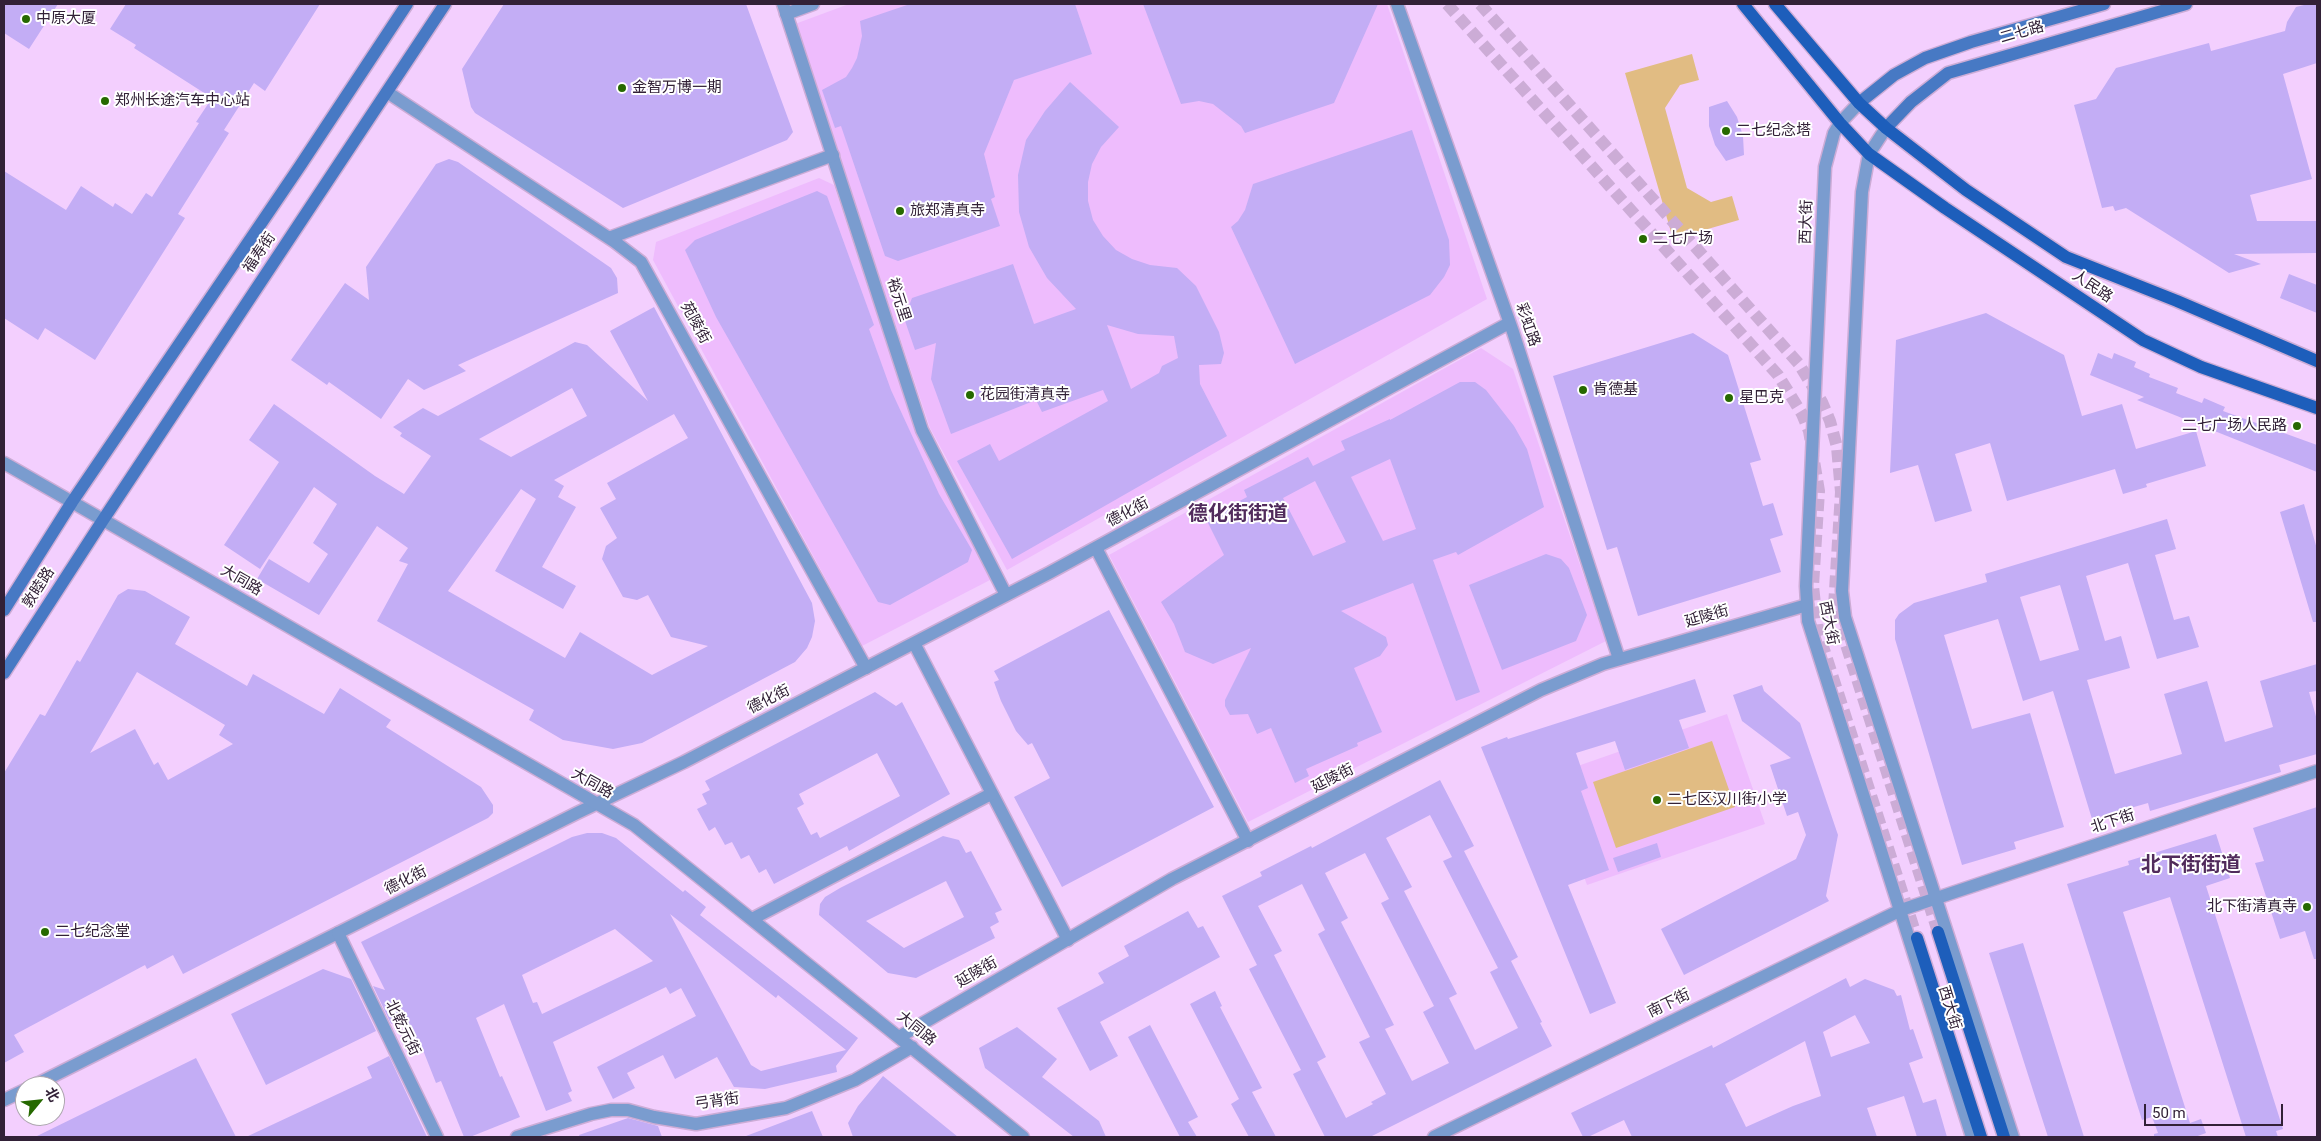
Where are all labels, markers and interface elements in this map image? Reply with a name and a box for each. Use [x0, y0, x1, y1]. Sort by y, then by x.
place label: 中原大厦 [36, 10, 96, 28]
marker: 中原大厦 [20, 13, 32, 25]
street label: 二七路 [1998, 18, 2046, 48]
place label: 金智万博一期 [632, 79, 722, 97]
marker: 金智万博一期 [616, 82, 628, 94]
place label: 郑州长途汽车中心站 [115, 92, 250, 110]
marker: 郑州长途汽车中心站 [99, 95, 111, 107]
place label: 二七纪念塔 [1736, 122, 1811, 140]
marker: 二七纪念塔 [1720, 125, 1732, 137]
street label: 西大街 [1797, 199, 1817, 245]
place label: 旅郑清真寺 [910, 202, 985, 220]
marker: 旅郑清真寺 [894, 205, 906, 217]
street label: 福寿街 [240, 229, 280, 277]
place label: 二七广场 [1653, 230, 1713, 248]
marker: 二七广场 [1637, 233, 1649, 245]
street label: 人民路 [2068, 267, 2116, 307]
street label: 裕元里 [882, 276, 914, 324]
street label: 苑陵街 [676, 299, 714, 347]
street label: 彩虹路 [1511, 301, 1543, 349]
place label: 肯德基 [1593, 381, 1638, 399]
marker: 肯德基 [1577, 384, 1589, 396]
place label: 花园街清真寺 [980, 386, 1070, 404]
marker: 花园街清真寺 [964, 389, 976, 401]
place label: 星巴克 [1739, 389, 1784, 407]
marker: 星巴克 [1723, 392, 1735, 404]
place label: 二七广场人民路 [2182, 417, 2287, 435]
marker: 二七广场人民路 [2291, 420, 2303, 432]
street label: 德化街 [1104, 494, 1152, 532]
district label: 德化街街道 [1188, 503, 1288, 527]
street label: 大同路 [217, 562, 265, 600]
street label: 敦睦路 [19, 564, 59, 612]
street label: 西大街 [1815, 599, 1841, 647]
street label: 延陵街 [1683, 602, 1731, 632]
street label: 德化街 [745, 682, 793, 718]
street label: 延陵街 [1309, 761, 1357, 797]
street label: 大同路 [568, 765, 616, 803]
place label: 二七区汉川街小学 [1667, 791, 1787, 809]
marker: 二七区汉川街小学 [1651, 794, 1663, 806]
street label: 北下街 [2089, 806, 2137, 838]
district label: 北下街街道 [2141, 854, 2241, 878]
street label: 德化街 [382, 863, 430, 899]
place label: 北下街清真寺 [2207, 898, 2297, 916]
marker: 北下街清真寺 [2301, 901, 2313, 913]
place label: 二七纪念堂 [55, 923, 130, 941]
marker: 二七纪念堂 [39, 926, 51, 938]
street label: 延陵街 [953, 954, 1001, 992]
street label: 西大街 [1934, 984, 1964, 1032]
street label: 南下街 [1645, 986, 1693, 1022]
street label: 北乾元街 [381, 997, 423, 1059]
street label: 大同路 [893, 1008, 939, 1050]
north arrow [15, 1076, 65, 1126]
text: 北 [42, 1084, 63, 1104]
street label: 弓背街 [693, 1090, 741, 1114]
scale bar [2146, 1094, 2285, 1126]
text: 50 m [2152, 1104, 2186, 1122]

